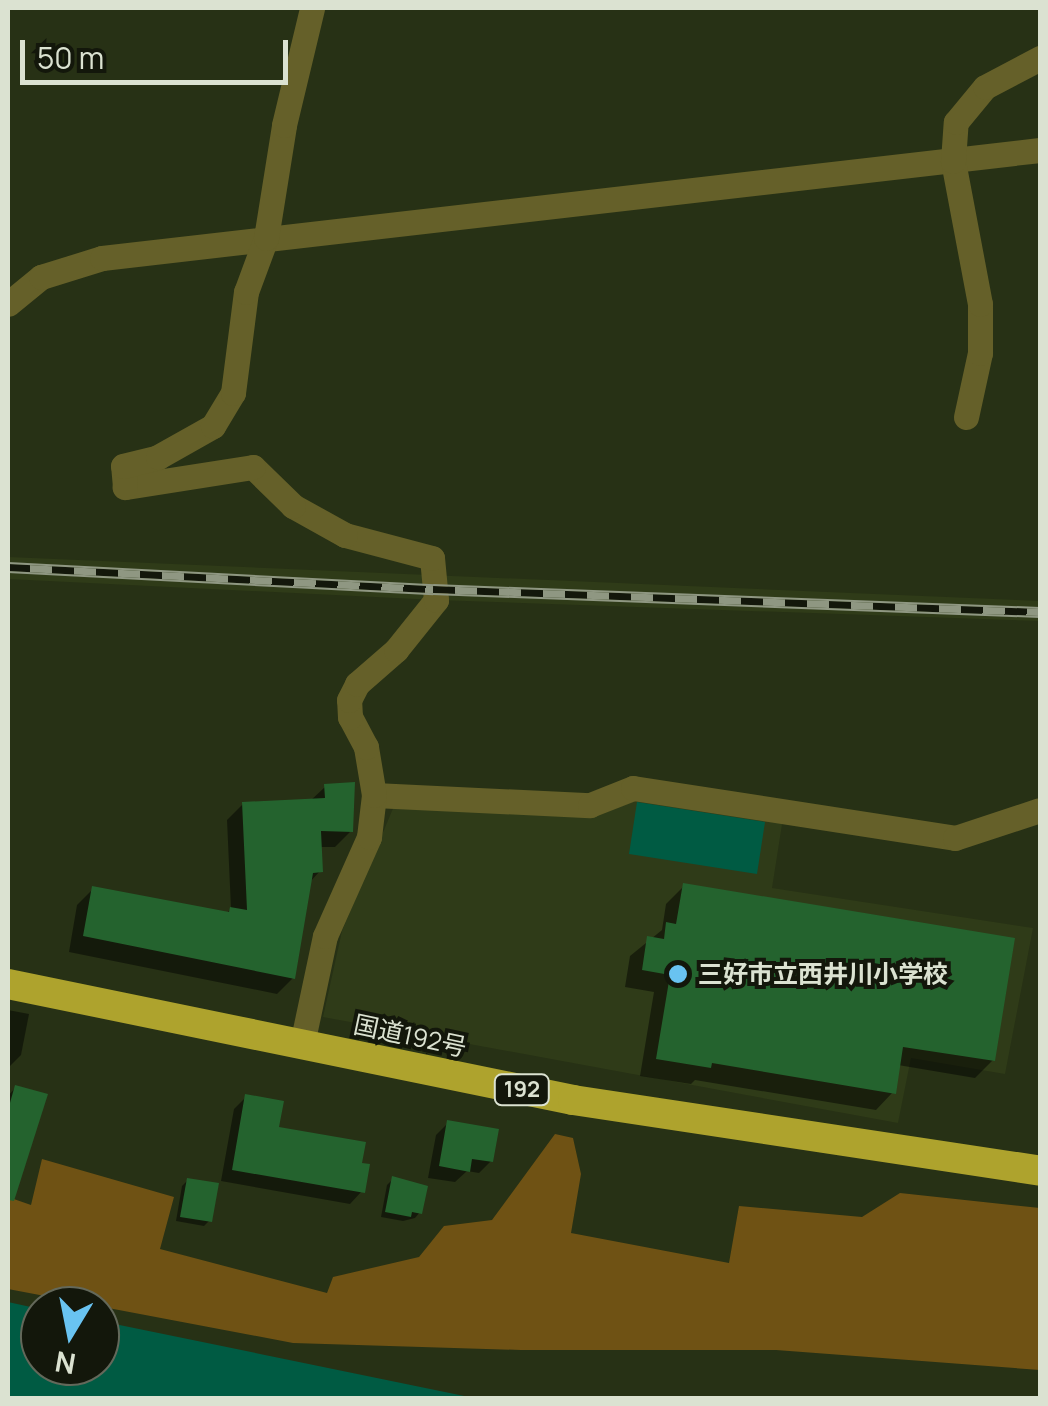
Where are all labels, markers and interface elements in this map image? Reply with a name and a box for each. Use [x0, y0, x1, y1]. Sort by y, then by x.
scale bar [25, 20, 292, 82]
text: 50 m [37, 37, 104, 78]
place label: 三好市立西井川小学校 [698, 959, 948, 989]
marker: 三好市立西井川小学校 [667, 963, 689, 985]
street label: 国道192号 [351, 1009, 469, 1063]
road number: 192 [492, 1073, 552, 1107]
north arrow [20, 1286, 120, 1386]
text: N [52, 1343, 78, 1384]

